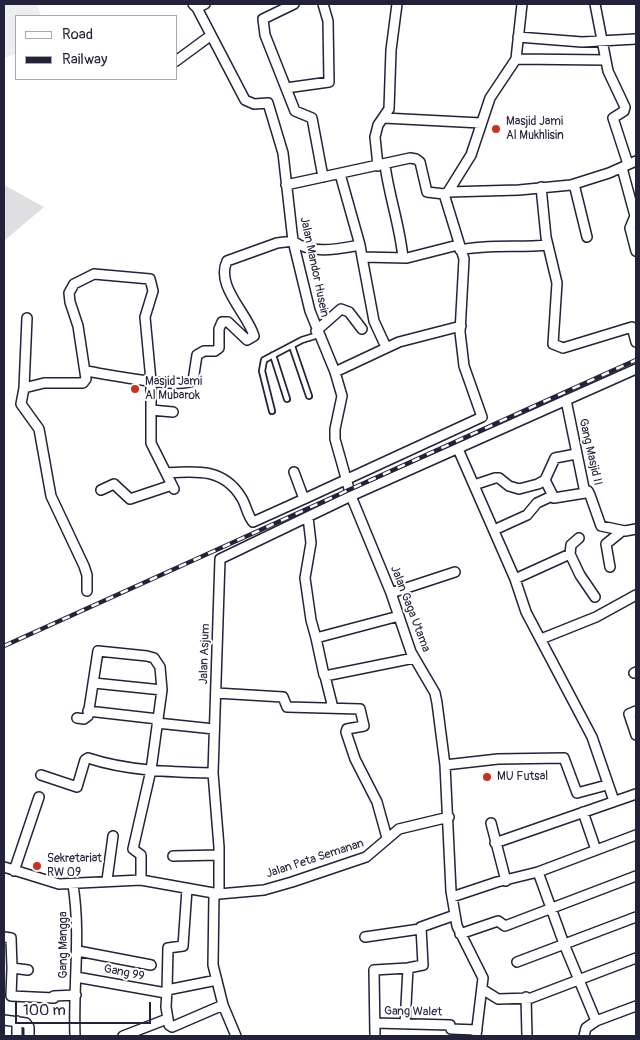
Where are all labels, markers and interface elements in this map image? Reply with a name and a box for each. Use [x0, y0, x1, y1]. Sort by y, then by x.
legend [15, 15, 178, 80]
text: Road [62, 25, 93, 44]
text: Railway [62, 50, 107, 69]
place label: Masjid Jami Al Mukhlisin [506, 115, 564, 143]
marker: Masjid Jami Al Mukhlisin [490, 123, 502, 135]
street label: Jalan Mandor Husein [296, 216, 332, 318]
place label: Masjid Jami Al Mubarok [145, 375, 202, 403]
marker: Masjid Jami Al Mubarok [129, 383, 141, 395]
street label: Gang Masjid II [575, 417, 605, 487]
street label: Jalan Gaga Utama [387, 564, 433, 654]
street label: Jalan Asjum [197, 623, 213, 685]
place label: MU Futsal [497, 770, 548, 784]
marker: MU Futsal [481, 771, 493, 783]
street label: Jalan Peta Semanan [264, 836, 366, 882]
place label: Sekretariat RW 09 [47, 852, 102, 880]
marker: Sekretariat RW 09 [31, 860, 43, 872]
street label: Gang Mangga [57, 912, 71, 978]
street label: Gang 99 [103, 962, 145, 984]
scale bar [18, 992, 154, 1024]
text: 100 m [23, 1001, 66, 1020]
street label: Gang Walet [384, 1004, 442, 1020]

